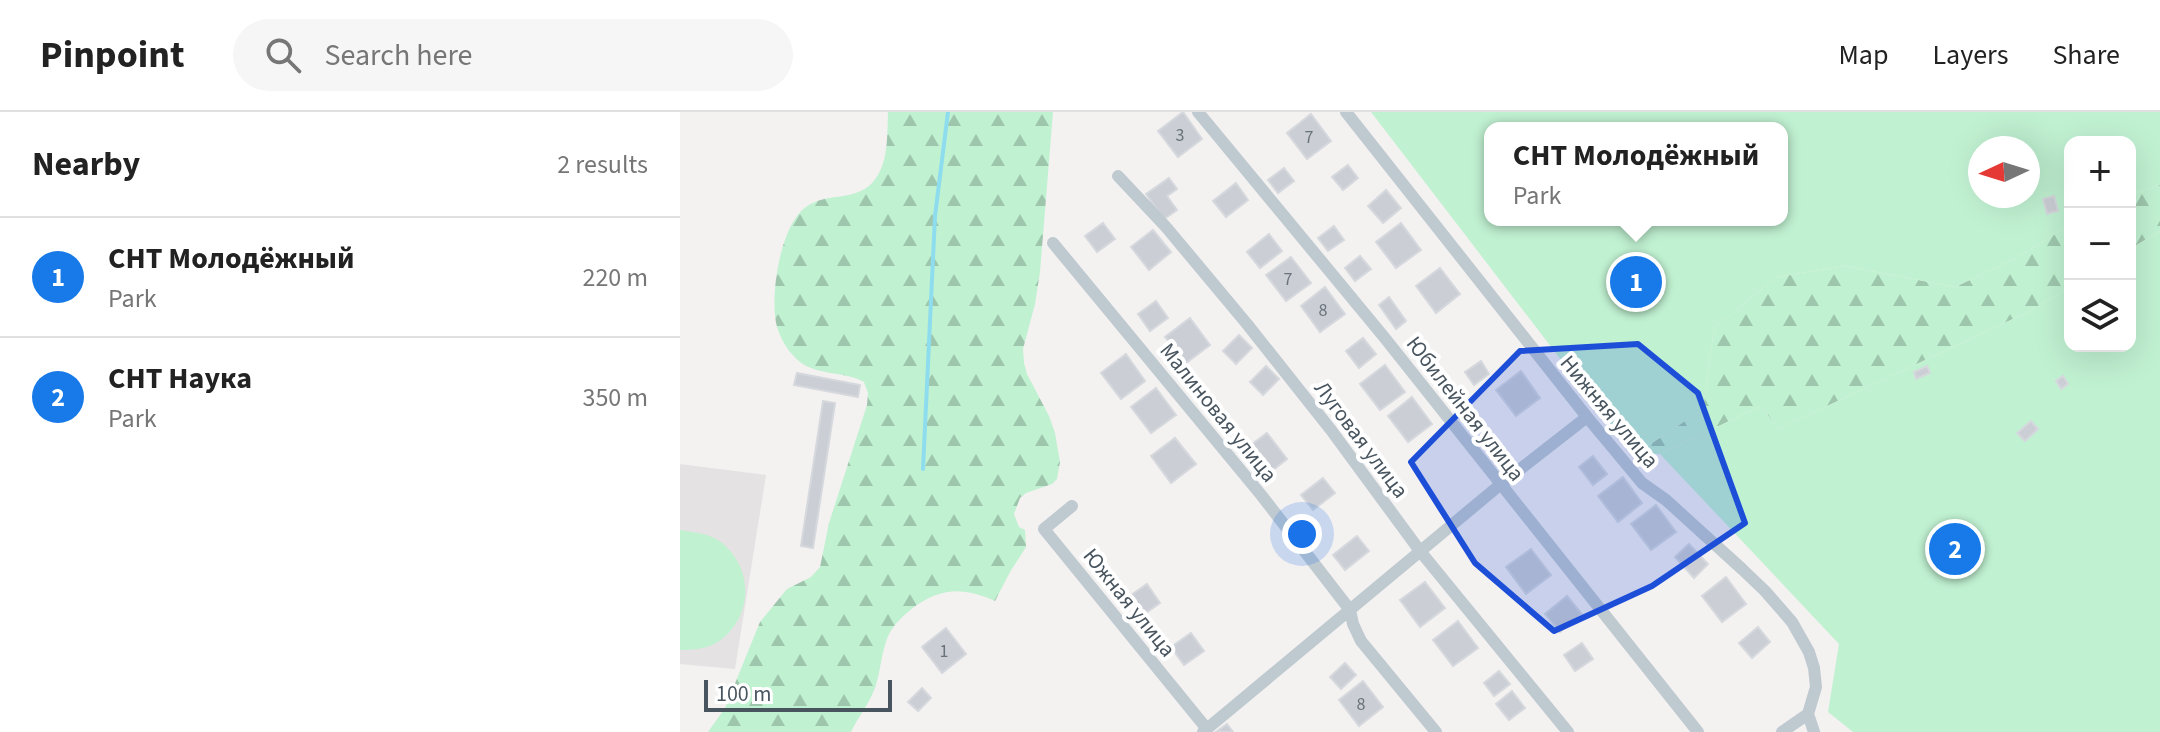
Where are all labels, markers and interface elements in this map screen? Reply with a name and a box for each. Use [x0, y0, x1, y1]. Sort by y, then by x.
search box [233, 19, 793, 91]
text: Pinpoint [40, 28, 185, 82]
icon: search [261, 33, 305, 77]
text: Search here [325, 34, 472, 77]
text: Map [1838, 35, 1888, 75]
text: Layers [1932, 35, 2008, 75]
text: Share [2052, 35, 2120, 75]
popup [1484, 122, 1788, 226]
house number: 3 [1176, 123, 1185, 148]
house number: 7 [1305, 125, 1314, 150]
text: СНТ Молодёжный [1513, 134, 1759, 177]
north arrow [1968, 136, 2040, 208]
map controls [2064, 136, 2136, 352]
button: + [2064, 136, 2136, 208]
text: Nearby [32, 140, 140, 189]
text: 2 results [557, 146, 648, 183]
text: Park [1513, 177, 1561, 214]
button: − [2064, 208, 2136, 280]
text: СНТ Молодёжный [108, 237, 355, 280]
pin: 1 [1610, 252, 1662, 312]
text: 1 [51, 259, 65, 296]
text: 220 m [582, 259, 648, 296]
house number: 7 [1284, 267, 1293, 292]
text: Park [108, 280, 157, 317]
button: layers [2064, 280, 2136, 352]
house number: 8 [1319, 298, 1328, 323]
street label: Юбилейная улица [1398, 329, 1532, 488]
street label: Малиновая улица [1152, 336, 1285, 489]
street label: Нижняя улица [1552, 348, 1666, 475]
text: СНТ Наука [108, 357, 252, 400]
street label: Луговая улица [1306, 374, 1416, 505]
text: 2 [51, 379, 65, 416]
text: 350 m [582, 379, 648, 416]
text: Park [108, 400, 157, 437]
your location [1282, 514, 1322, 554]
pin: 2 [1929, 519, 1981, 579]
street label: Южная улица [1075, 541, 1183, 664]
house number: 1 [940, 639, 948, 664]
scale bar [704, 676, 892, 712]
text: 100 m [716, 678, 771, 710]
house number: 8 [1357, 692, 1366, 717]

